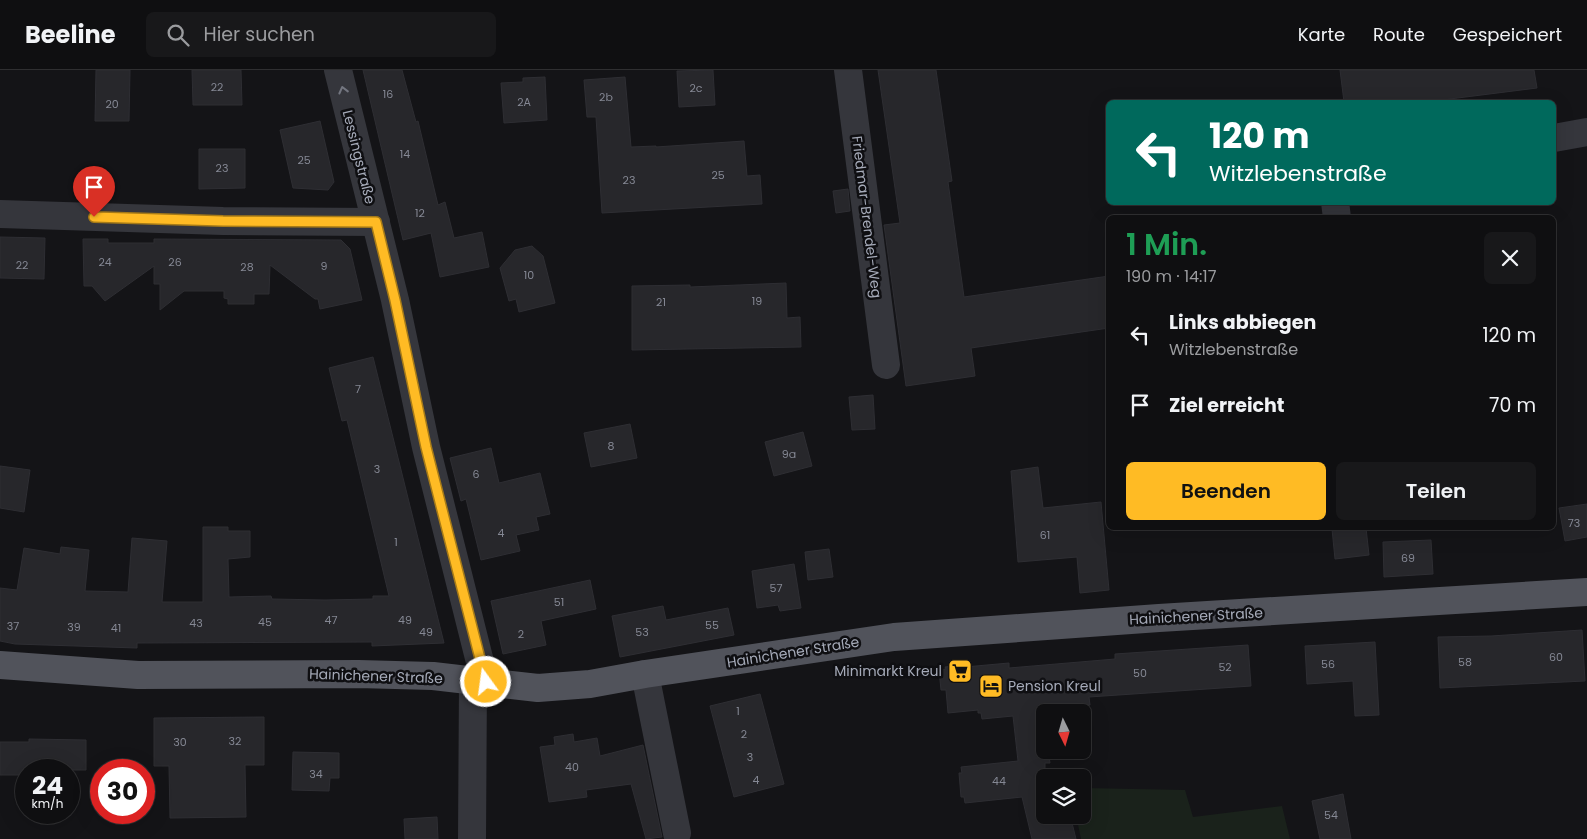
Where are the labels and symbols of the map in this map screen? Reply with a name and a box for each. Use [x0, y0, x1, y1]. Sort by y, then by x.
house number: 22 [211, 79, 223, 95]
house number: 2c [689, 80, 703, 96]
one-way arrow [338, 86, 349, 95]
house number: 16 [383, 86, 393, 102]
house number: 2b [599, 89, 613, 105]
house number: 2A [517, 94, 531, 110]
house number: 20 [105, 96, 119, 112]
street label: Lessingstraße [338, 108, 380, 207]
street label: Friedmar-Brendel-Weg [847, 135, 887, 299]
house number: 14 [400, 146, 410, 162]
house number: 25 [297, 152, 311, 168]
house number: 23 [216, 160, 228, 176]
pin [73, 166, 115, 217]
house number: 25 [711, 167, 725, 183]
house number: 23 [623, 172, 635, 188]
house number: 12 [415, 205, 425, 221]
house number: 24 [98, 254, 112, 270]
house number: 26 [168, 254, 182, 270]
house number: 22 [16, 257, 28, 273]
house number: 9 [321, 258, 328, 274]
house number: 28 [240, 259, 254, 275]
house number: 10 [524, 267, 534, 283]
house number: 19 [752, 293, 762, 309]
house number: 21 [656, 294, 666, 310]
house number: 7 [355, 381, 361, 397]
house number: 8 [608, 438, 615, 454]
house number: 9a [782, 446, 796, 462]
house number: 3 [374, 461, 380, 477]
house number: 6 [473, 466, 480, 482]
house number: 73 [1568, 515, 1580, 531]
house number: 4 [498, 525, 505, 541]
house number: 61 [1040, 527, 1050, 543]
house number: 1 [394, 534, 398, 550]
house number: 69 [1401, 550, 1415, 566]
house number: 57 [770, 580, 782, 596]
house number: 51 [554, 594, 564, 610]
street label: Hainichener Straße [1129, 602, 1264, 629]
house number: 47 [325, 612, 337, 628]
house number: 49 [398, 612, 412, 628]
house number: 45 [258, 614, 272, 630]
house number: 43 [189, 615, 203, 631]
house number: 55 [705, 617, 719, 633]
house number: 37 [7, 618, 19, 634]
house number: 39 [67, 619, 81, 635]
house number: 41 [111, 620, 121, 636]
house number: 49 [419, 624, 433, 640]
house number: 53 [635, 624, 649, 640]
house number: 2 [518, 626, 524, 642]
street label: Hainichener Straße [725, 632, 861, 672]
house number: 60 [1549, 649, 1563, 665]
house number: 58 [1458, 654, 1472, 670]
position arrow [459, 655, 511, 707]
house number: 56 [1321, 656, 1335, 672]
supermarket icon: Minimarkt Kreul [947, 658, 973, 684]
house number: 52 [1218, 659, 1232, 675]
place label: Minimarkt Kreul [834, 661, 942, 681]
street label: Hainichener Straße [309, 664, 444, 688]
house number: 50 [1133, 665, 1147, 681]
hotel icon: Pension Kreul [978, 673, 1004, 699]
place label: Pension Kreul [1008, 676, 1101, 696]
house number: 1 [736, 703, 740, 719]
north arrow [1036, 704, 1091, 759]
house number: 2 [741, 726, 747, 742]
house number: 32 [229, 733, 241, 749]
house number: 30 [173, 734, 187, 750]
house number: 3 [747, 749, 753, 765]
speed limit sign: 30 [90, 759, 155, 824]
house number: 40 [565, 759, 579, 775]
house number: 34 [309, 766, 323, 782]
house number: 4 [753, 772, 760, 788]
house number: 44 [992, 773, 1006, 789]
house number: 54 [1324, 807, 1338, 823]

